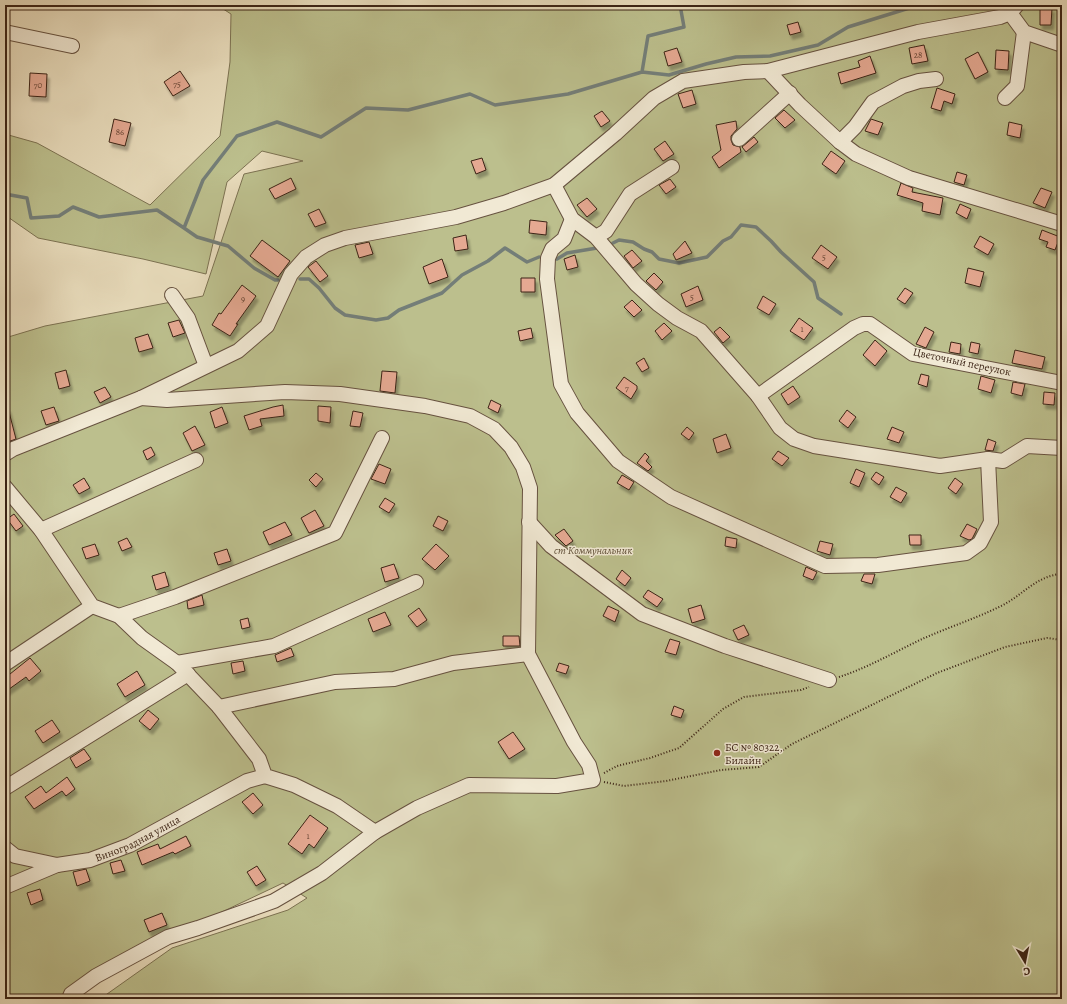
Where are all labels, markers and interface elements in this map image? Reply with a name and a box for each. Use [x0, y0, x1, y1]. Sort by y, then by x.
house number: 28 [914, 49, 922, 61]
house number: 75 [173, 78, 181, 90]
house number: 70 [34, 79, 42, 91]
house number: 86 [116, 126, 124, 138]
house number: 5 [822, 251, 826, 263]
house number: 5 [690, 291, 694, 303]
house number: 9 [241, 293, 245, 305]
house number: 1 [800, 323, 804, 335]
street label: Цветочный переулок [912, 344, 1013, 380]
house number: 7 [625, 382, 629, 394]
park label: ст Коммунальник [554, 543, 632, 558]
place label: БС № 80322, Билайн [725, 740, 783, 768]
marker: БС № 80322, Билайн [712, 748, 722, 758]
street label: Виноградная улица [93, 811, 183, 865]
house number: 1 [306, 830, 310, 842]
north arrow [1005, 942, 1045, 982]
text: С [1022, 963, 1031, 979]

